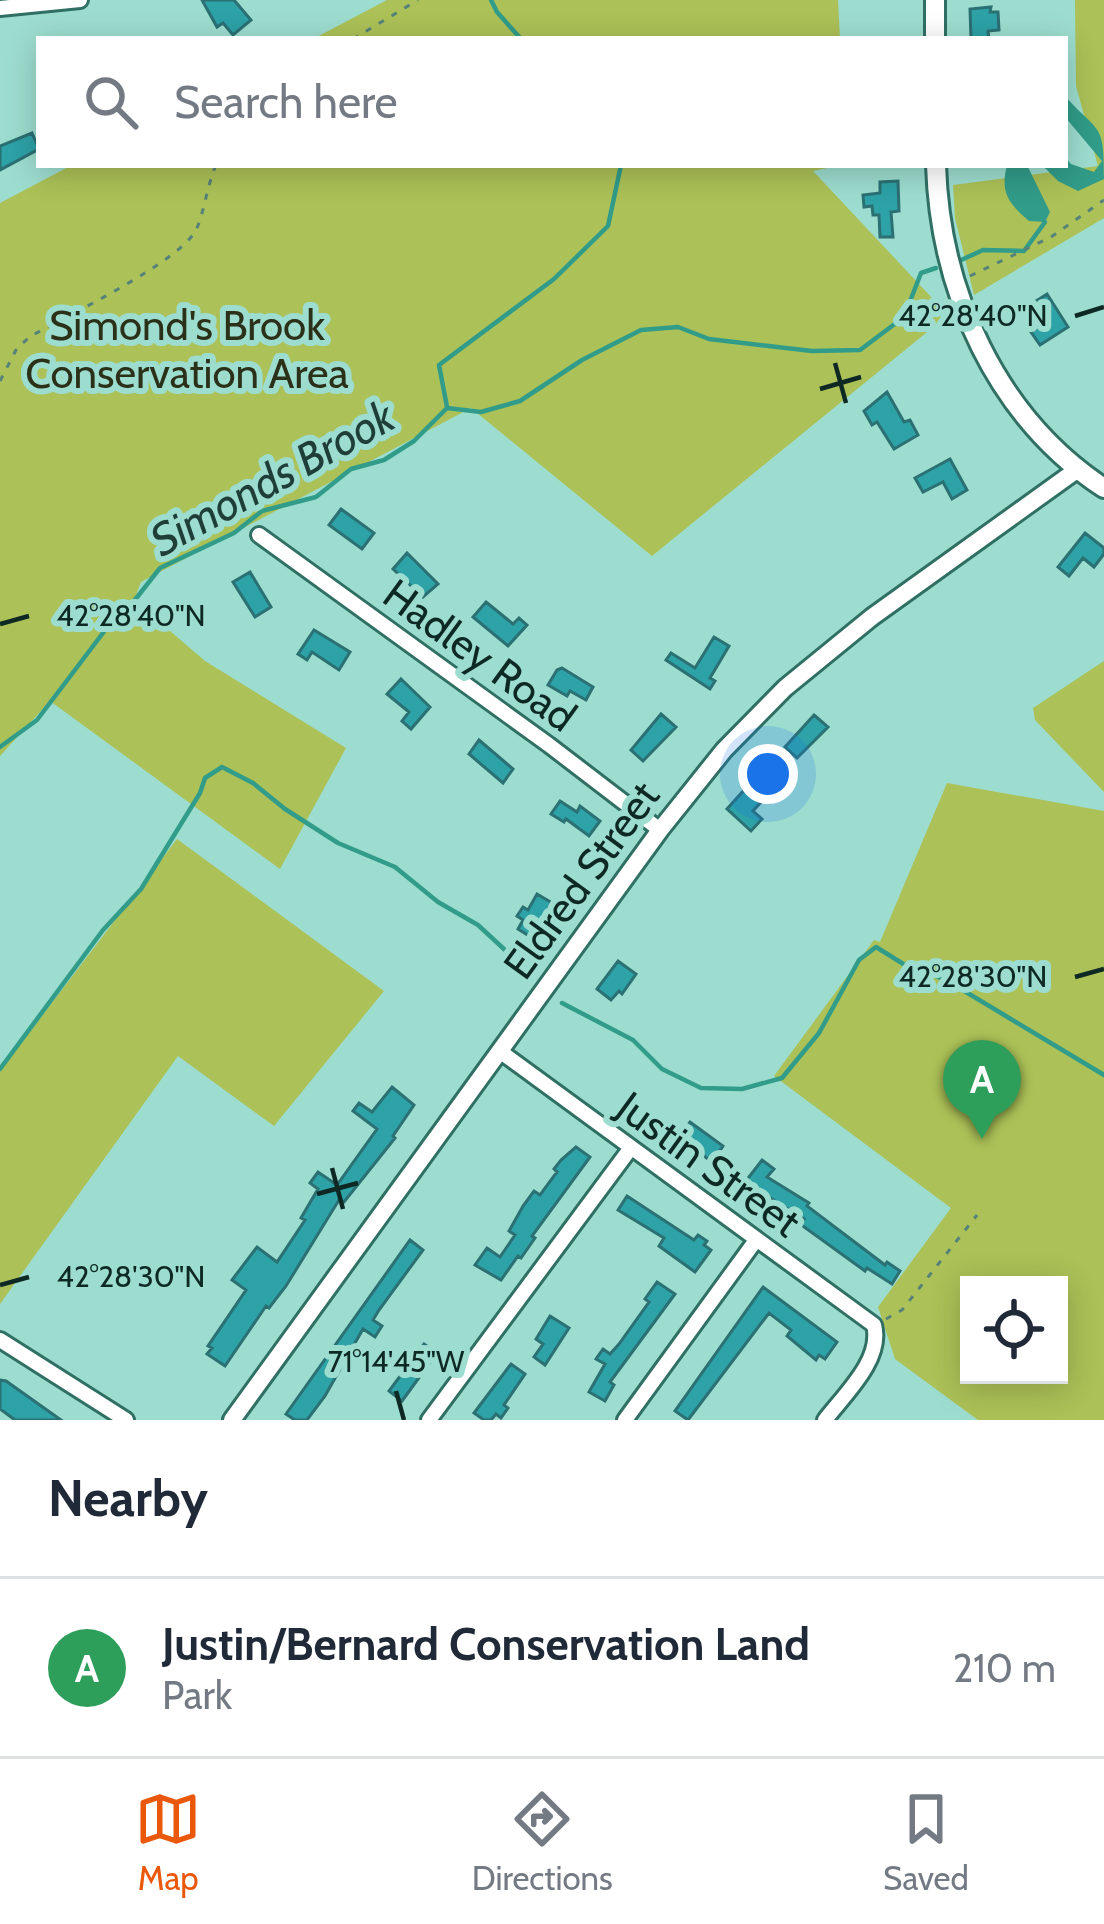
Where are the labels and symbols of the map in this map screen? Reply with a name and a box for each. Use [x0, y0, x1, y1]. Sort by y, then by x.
text: 42°28'40"N [898, 297, 1048, 334]
park label: Simond's Brook Conservation Area [25, 299, 349, 399]
water label: Simonds Brook [141, 388, 405, 567]
street label: Hadley Road [374, 568, 586, 742]
text: 42°28'40"N [56, 597, 206, 634]
your location [738, 744, 798, 804]
street label: Eldred Street [492, 771, 670, 989]
text: 42°28'30"N [899, 958, 1047, 995]
pin: A [943, 1040, 1021, 1139]
street label: Justin Street [607, 1080, 811, 1248]
text: 42°28'30"N [57, 1258, 205, 1295]
text: 71°14'45"W [328, 1343, 465, 1380]

